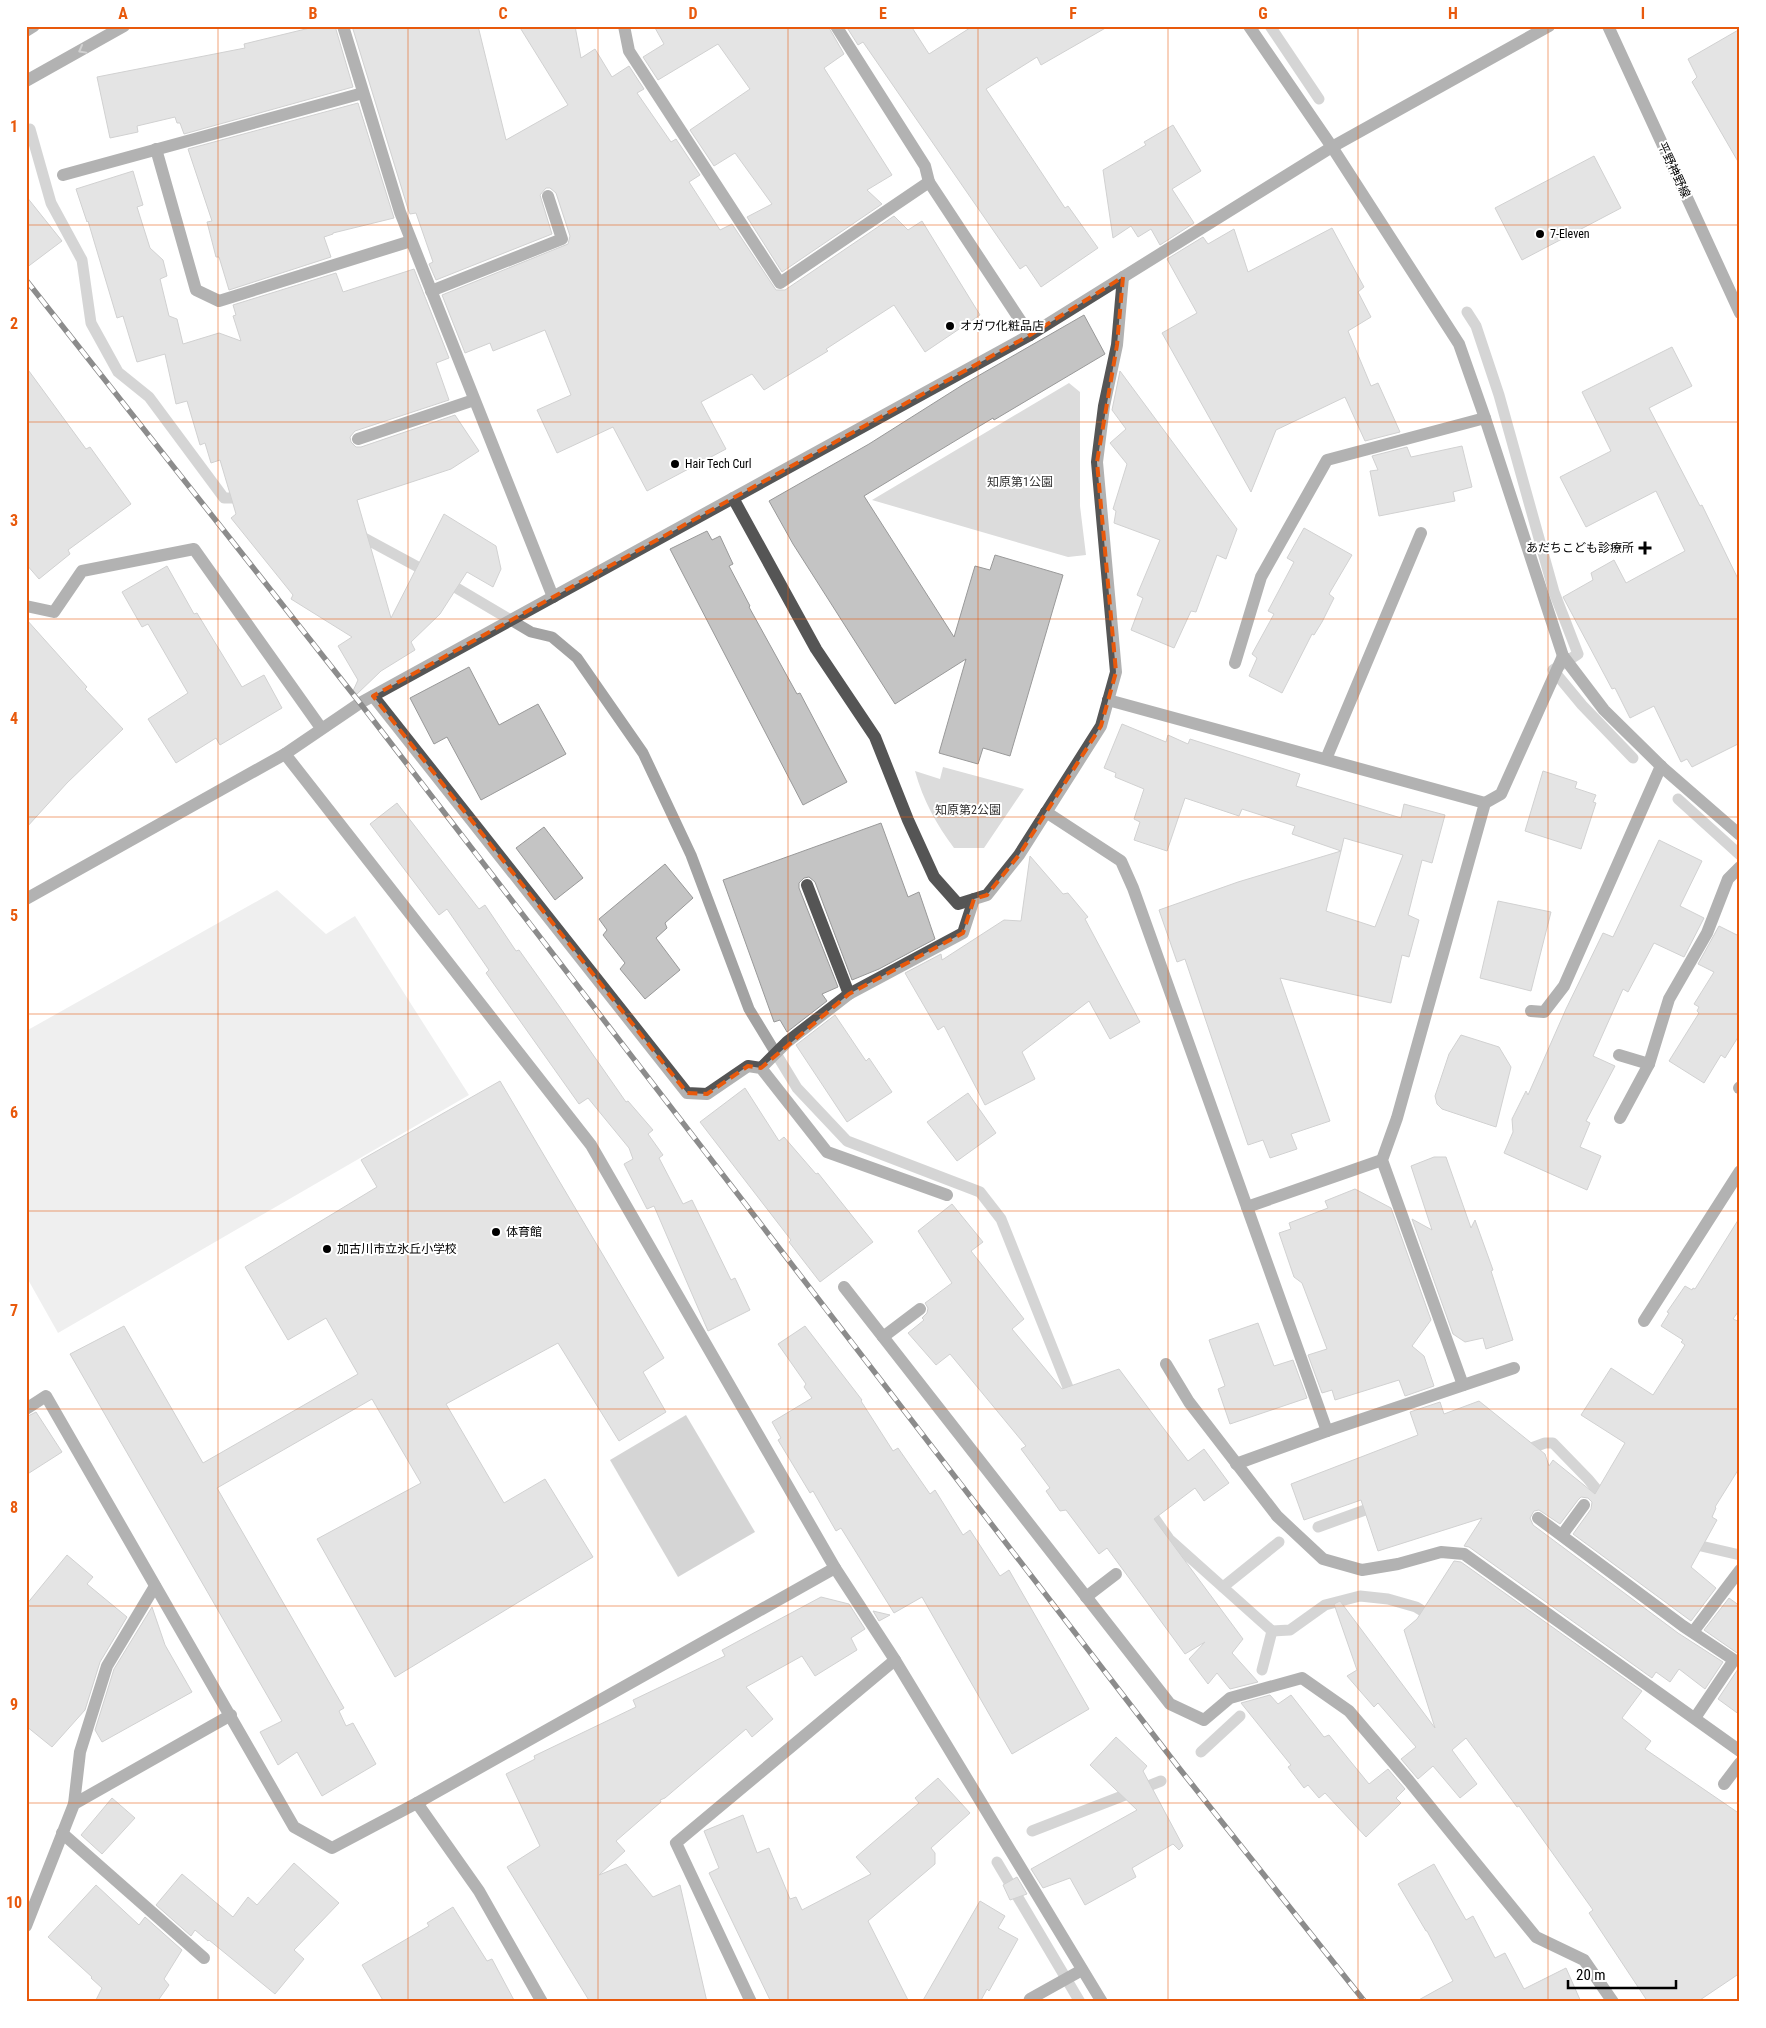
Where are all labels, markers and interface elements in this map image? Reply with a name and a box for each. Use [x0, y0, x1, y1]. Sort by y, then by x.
text: A [118, 4, 128, 23]
text: B [309, 4, 318, 23]
text: C [498, 4, 508, 23]
text: D [688, 4, 698, 23]
text: E [879, 4, 887, 23]
text: F [1069, 4, 1077, 23]
text: G [1258, 4, 1268, 23]
text: H [1448, 4, 1458, 23]
text: I [1641, 4, 1645, 23]
one-way arrow [78, 44, 87, 54]
text: 1 [10, 117, 18, 136]
street label: 平野神野線 [1655, 140, 1693, 200]
place label: 7-Eleven [1550, 227, 1590, 241]
marker: 7-Eleven [1534, 228, 1546, 240]
text: 2 [10, 314, 18, 333]
place label: オガワ化粧品店 [960, 319, 1044, 333]
marker: オガワ化粧品店 [944, 320, 956, 332]
place label: Hair Tech Curl [685, 457, 752, 471]
marker: Hair Tech Curl [669, 458, 681, 470]
park label: 知原第1公園 [987, 475, 1053, 489]
text: 3 [10, 511, 18, 530]
place label: あだちこども診療所 [1526, 541, 1634, 555]
marker: あだちこども診療所 [1638, 541, 1652, 555]
text: 4 [10, 709, 18, 728]
park label: 知原第2公園 [935, 803, 1001, 817]
text: 5 [10, 906, 18, 925]
text: 6 [10, 1103, 18, 1122]
place label: 体育館 [506, 1225, 542, 1239]
marker: 体育館 [490, 1226, 502, 1238]
place label: 加古川市立氷丘小学校 [337, 1242, 457, 1256]
marker: 加古川市立氷丘小学校 [321, 1243, 333, 1255]
text: 7 [10, 1301, 18, 1320]
text: 8 [10, 1498, 18, 1517]
text: 9 [10, 1695, 18, 1714]
text: 10 [6, 1893, 22, 1912]
scale bar [1568, 1958, 1676, 1990]
text: 20 m [1576, 1966, 1606, 1984]

